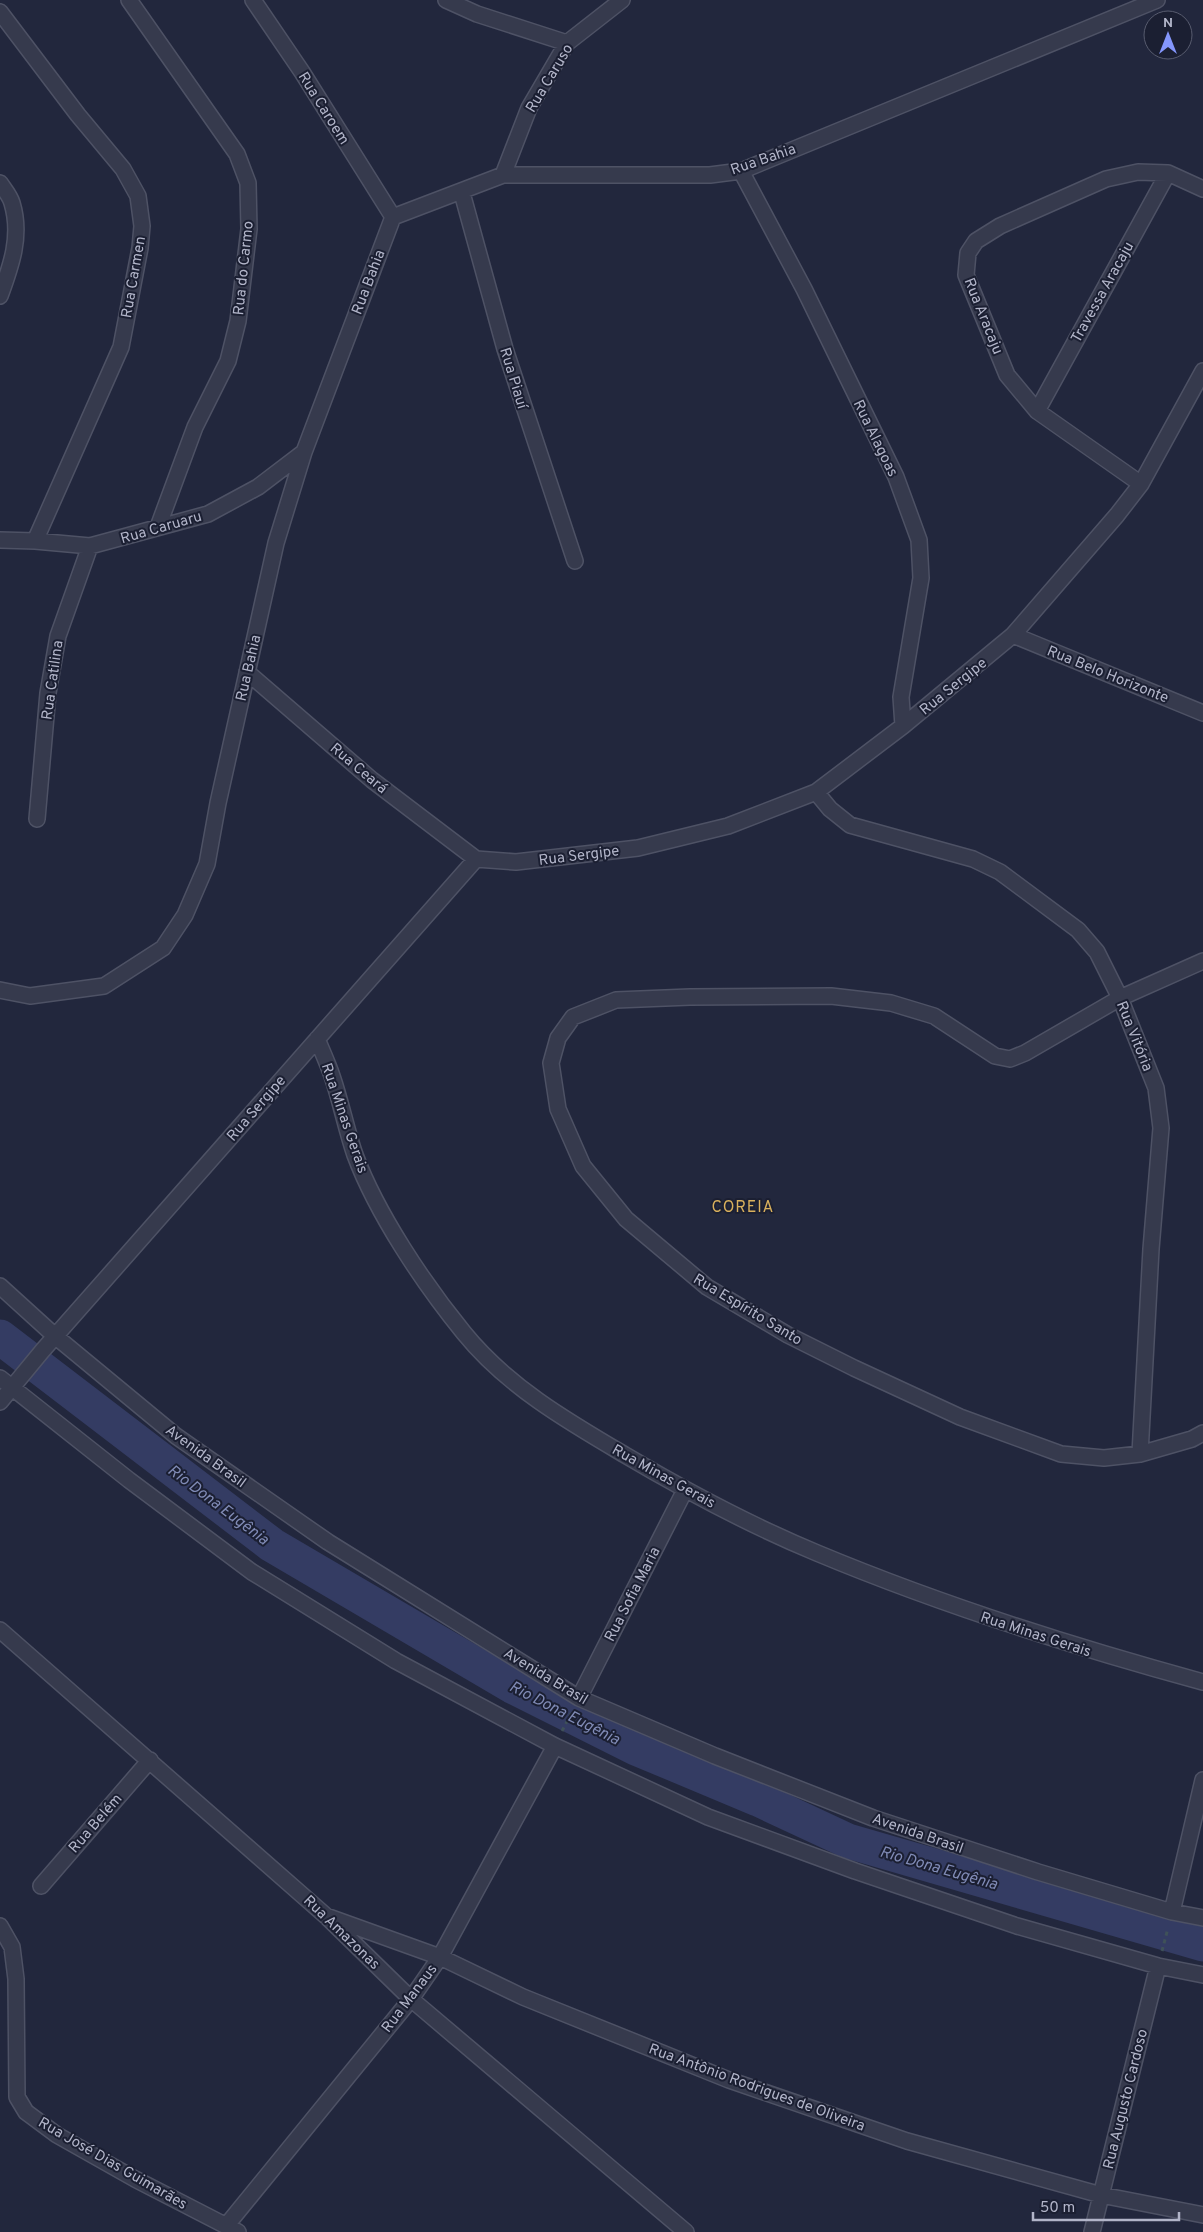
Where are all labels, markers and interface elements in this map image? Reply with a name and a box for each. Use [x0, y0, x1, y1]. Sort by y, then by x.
north arrow [1143, 10, 1193, 60]
text: N [1163, 15, 1173, 32]
street label: Rua Caruso [522, 41, 578, 117]
street label: Rua Caroem [293, 69, 353, 149]
street label: Rua Bahia [728, 140, 799, 180]
street label: Rua do Carmo [230, 220, 259, 316]
street label: Rua Carmen [118, 235, 151, 320]
street label: Travessa Aracaju [1068, 239, 1139, 347]
street label: Rua Bahia [348, 248, 390, 318]
street label: Rua Aracaju [959, 275, 1007, 358]
street label: Rua Piauí [494, 345, 531, 413]
street label: Rua Alagoas [848, 397, 901, 480]
street label: Rua Caruaru [118, 508, 204, 549]
street label: Rua Bahia [233, 633, 266, 703]
street label: Rua Catilina [38, 639, 68, 721]
street label: Rua Belo Horizonte [1044, 642, 1171, 708]
street label: Rua Sergipe [916, 654, 991, 720]
street label: Rua Ceará [325, 740, 391, 799]
street label: Rua Sergipe [538, 842, 621, 871]
street label: Rua Vitória [1111, 999, 1156, 1074]
street label: Rua Minas Gerais [316, 1061, 371, 1176]
street label: Rua Sergipe [223, 1072, 291, 1146]
district label: COREIA [712, 1198, 774, 1218]
street label: Rua Espírito Santo [689, 1270, 805, 1350]
street label: Avenida Brasil [161, 1421, 249, 1493]
street label: Rua Minas Gerais [608, 1441, 718, 1514]
water label: Rio Dona Eugênia [163, 1461, 273, 1551]
street label: Rua Sofia Maria [601, 1544, 665, 1645]
street label: Rua Minas Gerais [978, 1609, 1093, 1662]
street label: Avenida Brasil [499, 1645, 591, 1710]
water label: Rio Dona Eugênia [505, 1677, 623, 1751]
street label: Rua Belém [65, 1790, 127, 1858]
street label: Avenida Brasil [869, 1810, 966, 1859]
water label: Rio Dona Eugênia [877, 1843, 1000, 1895]
street label: Rua Amazonas [299, 1892, 383, 1974]
street label: Rua Manaus [378, 1961, 442, 2037]
street label: Rua Augusto Cardoso [1100, 2027, 1153, 2171]
street label: Rua Antônio Rodrigues de Oliveira [646, 2040, 867, 2136]
street label: Rua José Dias Guimarães [34, 2114, 190, 2215]
scale bar [1033, 2190, 1179, 2222]
text: 50 m [1040, 2199, 1075, 2218]

